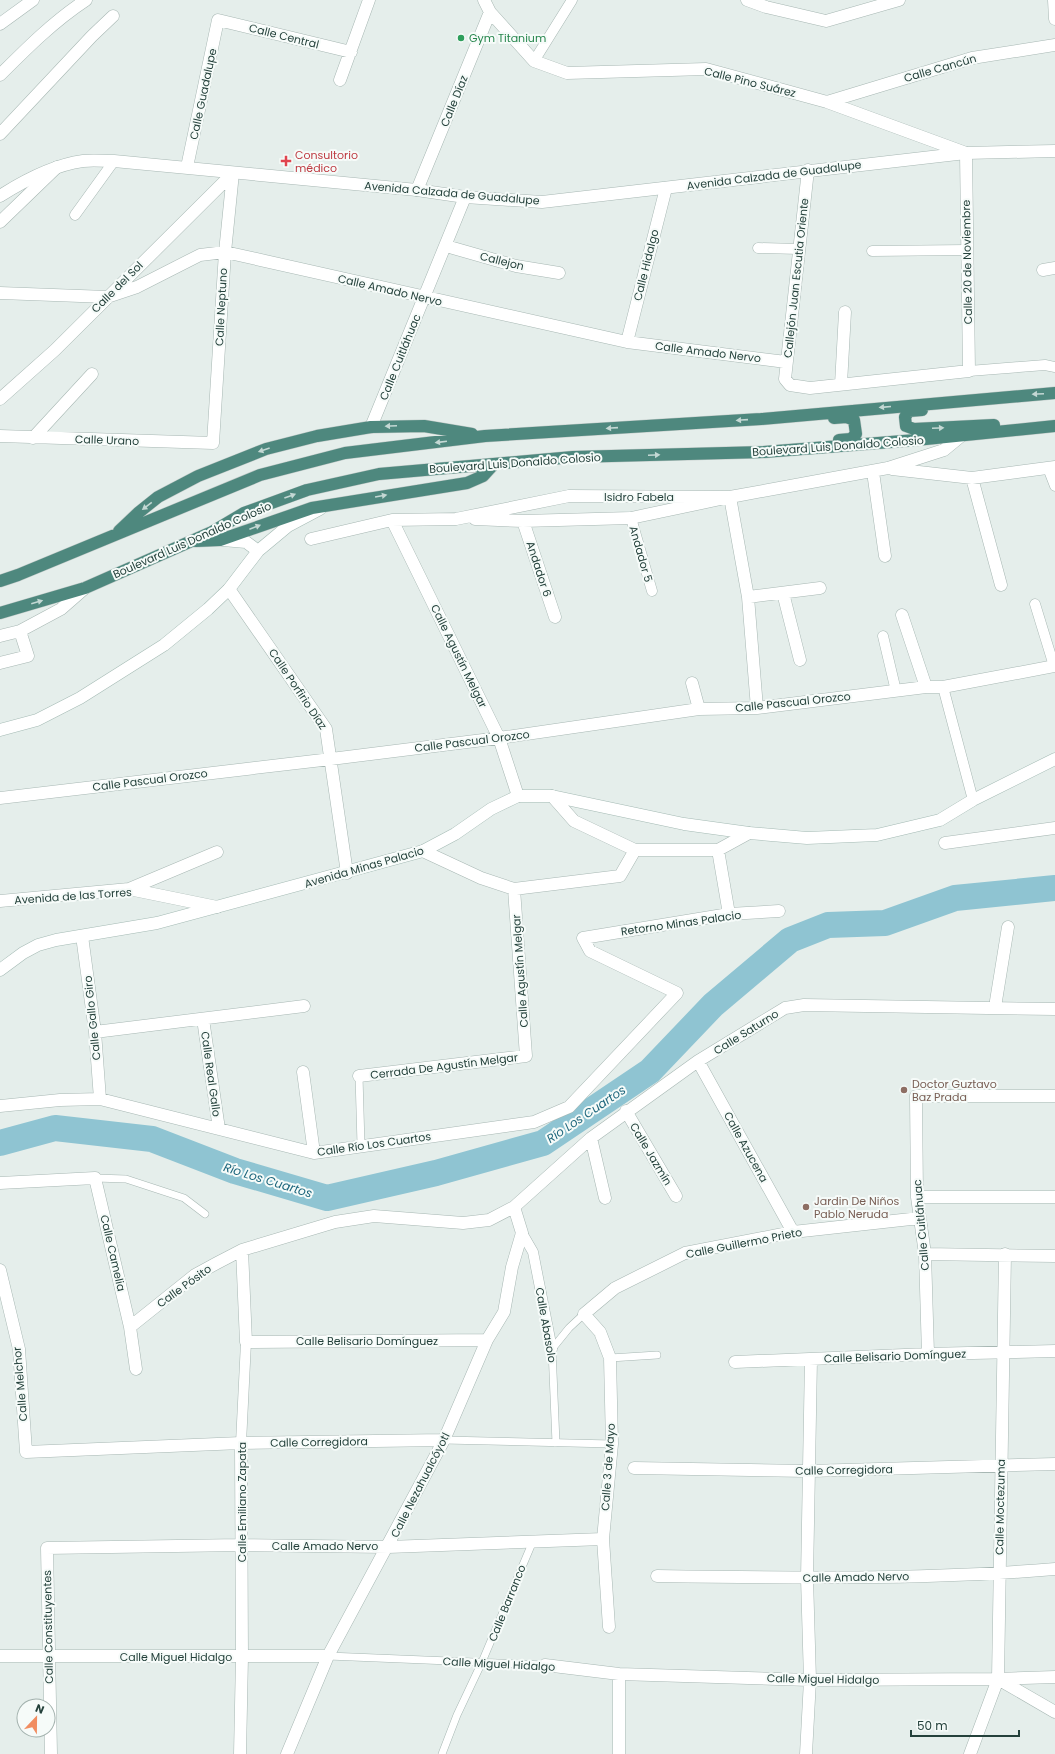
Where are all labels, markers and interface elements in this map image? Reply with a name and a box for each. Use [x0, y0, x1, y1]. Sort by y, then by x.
street label: Calle Central [247, 20, 321, 52]
place label: Gym Titanium [469, 30, 546, 46]
marker: Gym Titanium [456, 33, 466, 43]
street label: Calle Guadalupe [186, 47, 221, 141]
street label: Calle Cancún [902, 50, 978, 86]
street label: Calle Pino Suárez [702, 63, 798, 101]
street label: Calle Díaz [436, 73, 472, 129]
place label: Consultorio médico [295, 147, 358, 176]
marker: Consultorio médico [280, 155, 292, 167]
street label: Avenida Calzada de Guadalupe [686, 156, 862, 194]
street label: Avenida Calzada de Guadalupe [364, 177, 541, 209]
street label: Callejón Juan Escutia Oriente [780, 197, 812, 359]
street label: Calle 20 de Noviembre [958, 199, 976, 324]
street label: Calle Hidalgo [629, 227, 663, 303]
street label: Callejon [478, 248, 526, 274]
street label: Calle del Sol [88, 258, 146, 316]
street label: Calle Neptuno [211, 268, 231, 346]
street label: Calle Amado Nervo [336, 270, 444, 310]
street label: Calle Cuitláhuac [375, 311, 425, 403]
street label: Calle Amado Nervo [654, 338, 762, 366]
one-way arrow [1032, 390, 1044, 397]
one-way arrow [879, 404, 891, 410]
one-way arrow [736, 416, 748, 423]
one-way arrow [384, 423, 397, 429]
one-way arrow [606, 425, 618, 432]
one-way arrow [932, 425, 945, 431]
street label: Calle Urano [75, 431, 139, 449]
street label: Boulevard Luis Donaldo Colosio [752, 432, 924, 460]
one-way arrow [435, 439, 447, 445]
one-way arrow [257, 447, 269, 453]
street label: Boulevard Luis Donaldo Colosio [429, 449, 601, 477]
one-way arrow [648, 452, 661, 458]
street label: Isidro Fabela [604, 489, 674, 505]
one-way arrow [284, 493, 296, 499]
one-way arrow [375, 493, 387, 499]
street label: Boulevard Luis Donaldo Colosio [110, 498, 274, 582]
one-way arrow [141, 501, 152, 510]
one-way arrow [249, 524, 261, 530]
street label: Andador 5 [625, 524, 657, 584]
street label: Andador 6 [522, 539, 556, 599]
one-way arrow [32, 599, 44, 605]
street label: Calle Agustín Melgar [427, 602, 491, 710]
street label: Calle Porfirio Díaz [265, 645, 331, 733]
street label: Calle Pascual Orozco [735, 688, 851, 716]
street label: Calle Pascual Orozco [413, 726, 531, 756]
street label: Calle Pascual Orozco [91, 765, 209, 795]
street label: Avenida Minas Palacio [302, 842, 426, 892]
street label: Avenida de las Torres [14, 884, 133, 908]
street label: Retorno Minas Palacio [620, 907, 742, 939]
street label: Calle Agustín Melgar [508, 914, 532, 1028]
street label: Calle Gallo Giro [80, 975, 104, 1061]
street label: Calle Saturno [710, 1006, 782, 1058]
street label: Calle Real Gallo [197, 1030, 225, 1118]
street label: Cerrada De Agustín Melgar [369, 1049, 519, 1083]
place label: Doctor Guztavo Baz Prada [912, 1076, 997, 1105]
water label: Río Los Cuartos [543, 1081, 629, 1147]
marker: Doctor Guztavo Baz Prada [899, 1085, 909, 1095]
street label: Calle Azucena [720, 1109, 772, 1185]
street label: Calle Jazmín [626, 1120, 676, 1188]
street label: Calle Río Los Cuartos [316, 1128, 432, 1160]
water label: Río Los Cuartos [221, 1158, 315, 1202]
street label: Calle Cuitláhuac [909, 1178, 933, 1271]
place label: Jardin De Niños Pablo Neruda [814, 1193, 900, 1222]
marker: Jardin De Niños Pablo Neruda [801, 1202, 811, 1212]
street label: Calle Camelia [96, 1213, 130, 1293]
street label: Calle Guillermo Prieto [685, 1224, 803, 1262]
street label: Calle Pósito [153, 1261, 215, 1311]
street label: Calle Abasolo [532, 1286, 560, 1364]
street label: Calle Belisario Domínguez [296, 1333, 438, 1349]
street label: Calle Melchor [9, 1346, 31, 1422]
street label: Calle Belisario Domínguez [824, 1346, 966, 1366]
street label: Calle 3 de Mayo [597, 1423, 619, 1511]
street label: Calle Nezahualcóyotl [387, 1430, 453, 1540]
street label: Calle Corregidora [270, 1433, 368, 1451]
street label: Calle Emiliano Zapata [234, 1442, 250, 1562]
street label: Calle Moctezuma [991, 1459, 1009, 1555]
street label: Calle Corregidora [795, 1461, 893, 1479]
street label: Calle Amado Nervo [272, 1538, 378, 1554]
street label: Calle Barranco [484, 1562, 530, 1644]
street label: Calle Amado Nervo [803, 1568, 909, 1586]
street label: Calle Constituyentes [39, 1570, 57, 1684]
street label: Calle Miguel Hidalgo [120, 1649, 232, 1665]
street label: Calle Miguel Hidalgo [442, 1653, 556, 1675]
street label: Calle Miguel Hidalgo [767, 1670, 879, 1688]
north arrow [16, 1698, 56, 1738]
text: N [33, 1700, 47, 1718]
scale bar [911, 1712, 1019, 1738]
text: 50 m [917, 1717, 948, 1734]

